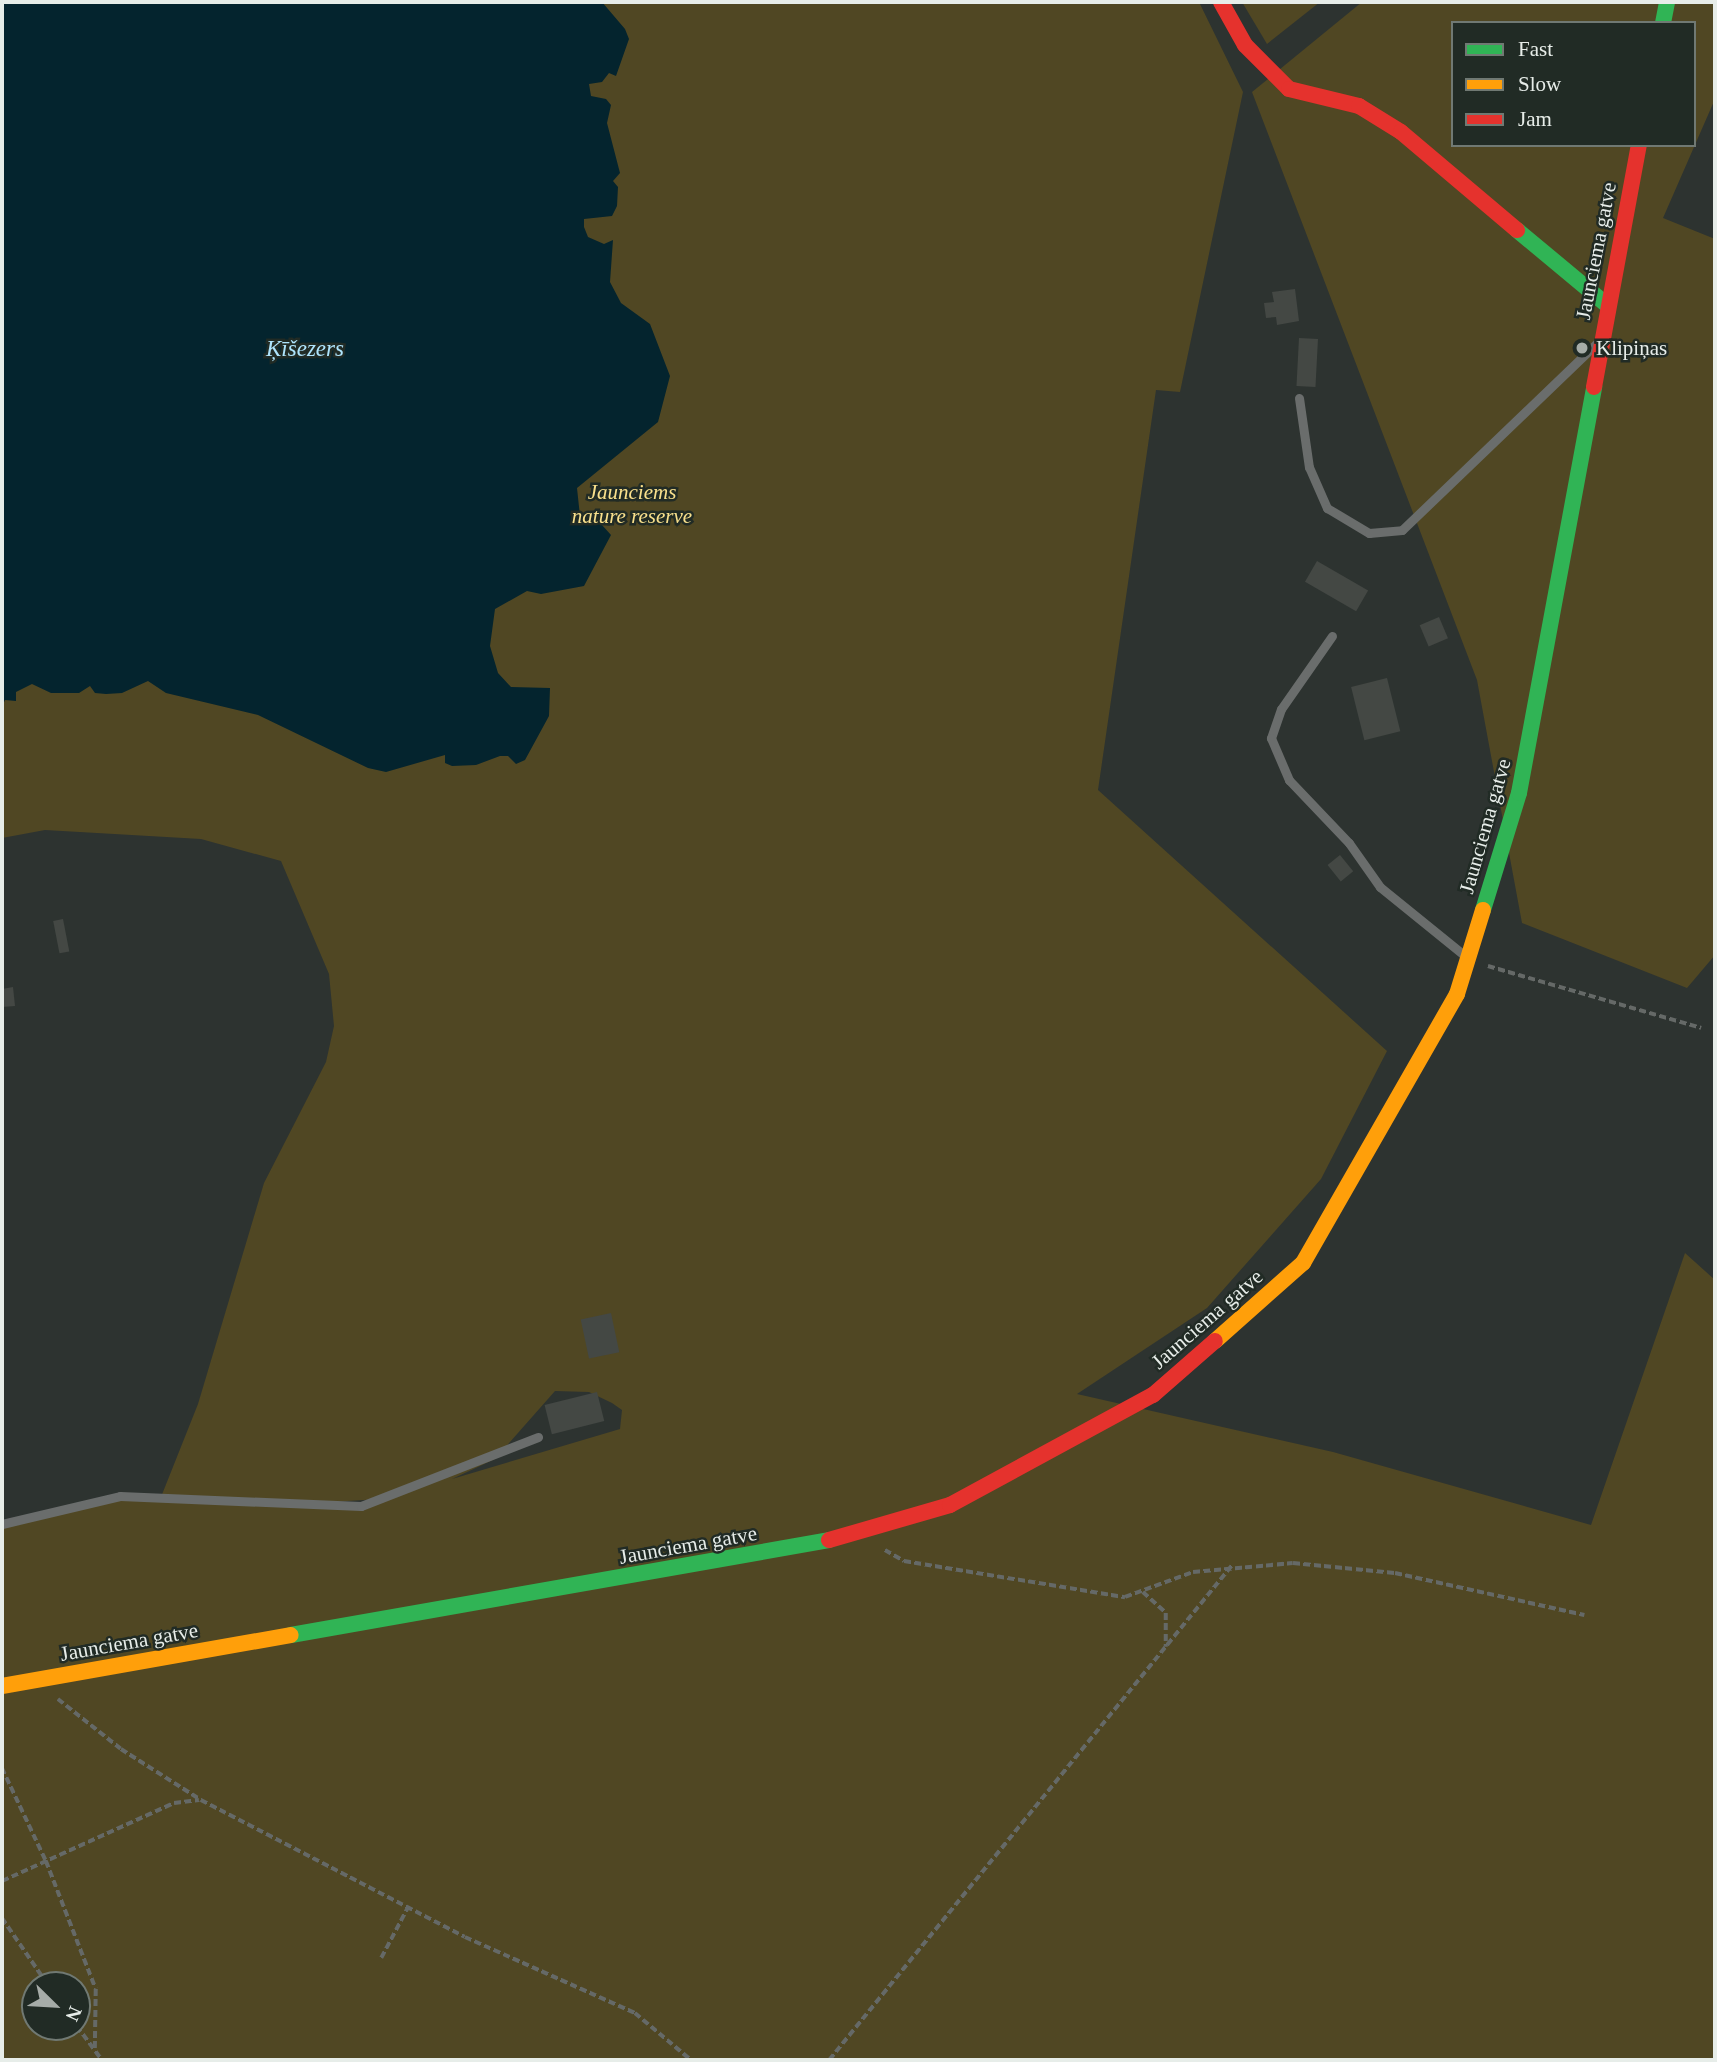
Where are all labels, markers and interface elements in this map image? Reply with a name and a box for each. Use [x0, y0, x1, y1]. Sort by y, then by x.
legend [1451, 21, 1696, 147]
text: Fast [1518, 37, 1553, 61]
text: Slow [1518, 72, 1561, 96]
text: Jam [1518, 107, 1552, 131]
street label: Jaunciema gatve [1570, 180, 1622, 322]
water label: Ķīšezers [266, 335, 344, 363]
place label: Klipiņas [1596, 335, 1667, 361]
marker: Klipiņas [1574, 340, 1590, 356]
park label: Jaunciems nature reserve [572, 479, 692, 529]
street label: Jaunciema gatve [1454, 756, 1516, 896]
street label: Jaunciema gatve [1146, 1264, 1268, 1374]
street label: Jaunciema gatve [617, 1520, 759, 1570]
street label: Jaunciema gatve [58, 1617, 200, 1667]
north arrow [21, 1971, 91, 2041]
text: N [61, 2003, 86, 2024]

